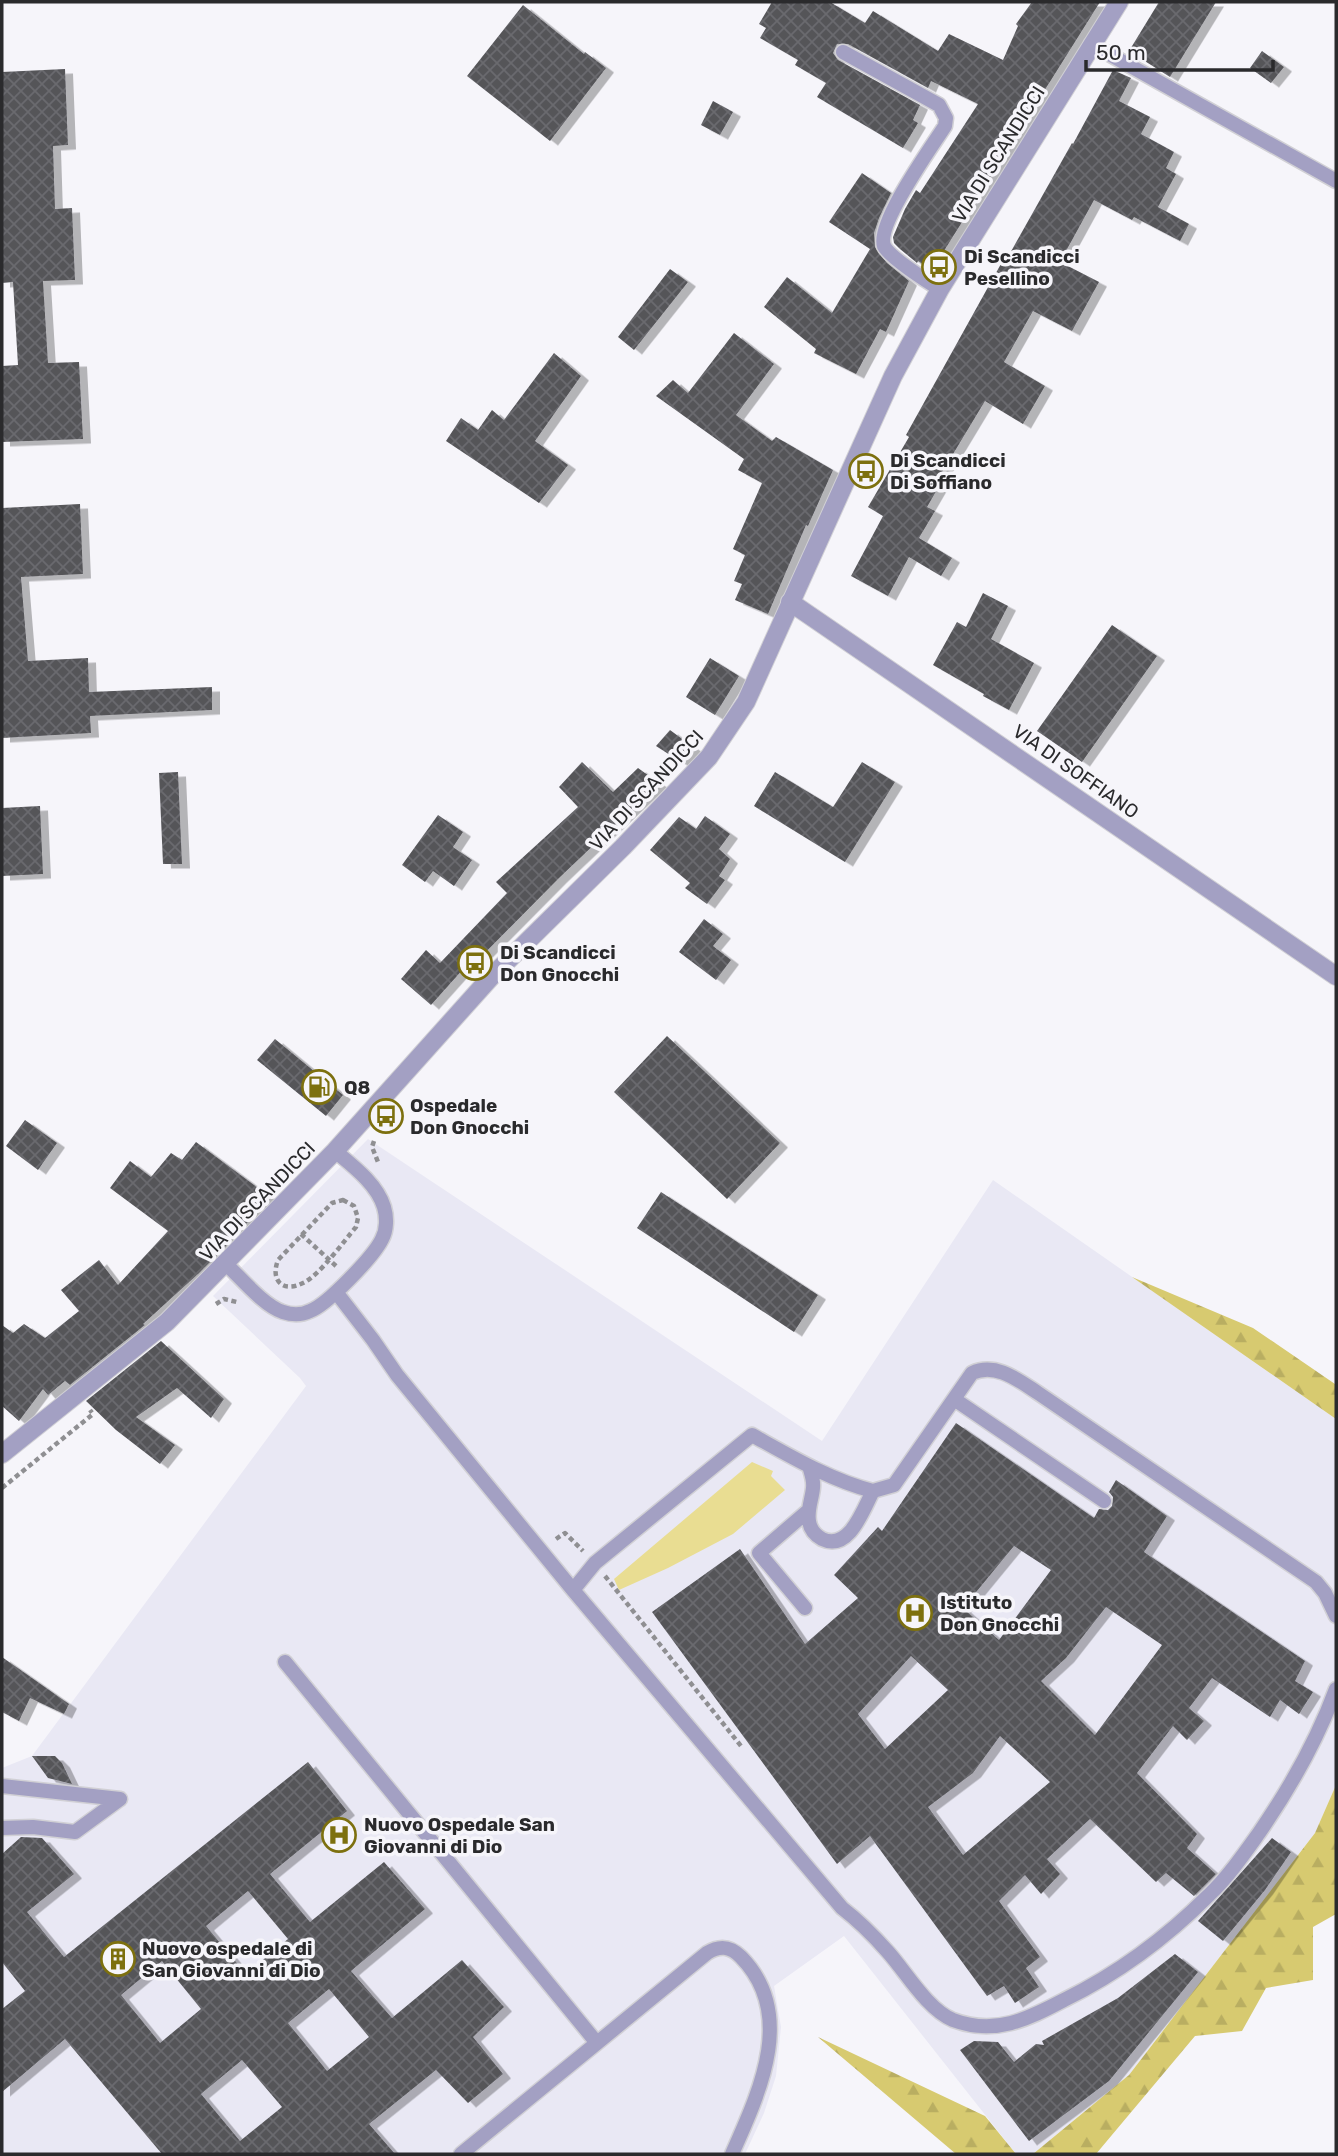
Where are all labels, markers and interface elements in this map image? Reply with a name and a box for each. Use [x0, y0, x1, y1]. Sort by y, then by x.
scale bar [1086, 28, 1273, 72]
text: 50 m [1096, 40, 1146, 65]
street label: VIA DI SCANDICCI [947, 82, 1050, 227]
place label: Di Scandicci Pesellino [964, 245, 1080, 290]
bus stop icon: Di Scandicci Pesellino [920, 248, 958, 286]
place label: Di Scandicci Di Soffiano [890, 449, 1006, 494]
bus stop icon: Di Scandicci Di Soffiano [847, 452, 885, 490]
street label: VIA DI SOFFIANO [1008, 719, 1143, 823]
street label: VIA DI SCANDICCI [585, 725, 708, 855]
place label: Di Scandicci Don Gnocchi [500, 941, 619, 986]
bus stop icon: Di Scandicci Don Gnocchi [456, 944, 494, 982]
fuel station icon: Q8 [300, 1068, 338, 1106]
place label: Q8 [344, 1076, 371, 1099]
place label: Ospedale Don Gnocchi [410, 1094, 529, 1139]
bus stop icon: Ospedale Don Gnocchi [367, 1097, 405, 1135]
street label: VIA DI SCANDICCI [195, 1137, 320, 1266]
place label: Istituto Don Gnocchi [940, 1591, 1059, 1636]
hospital icon: Istituto Don Gnocchi [896, 1594, 934, 1632]
place label: Nuovo Ospedale San Giovanni di Dio [364, 1813, 555, 1858]
hospital icon: Nuovo Ospedale San Giovanni di Dio [320, 1816, 358, 1854]
place label: Nuovo ospedale di San Giovanni di Dio [142, 1937, 321, 1982]
building icon: Nuovo ospedale di San Giovanni di Dio [99, 1940, 137, 1978]

